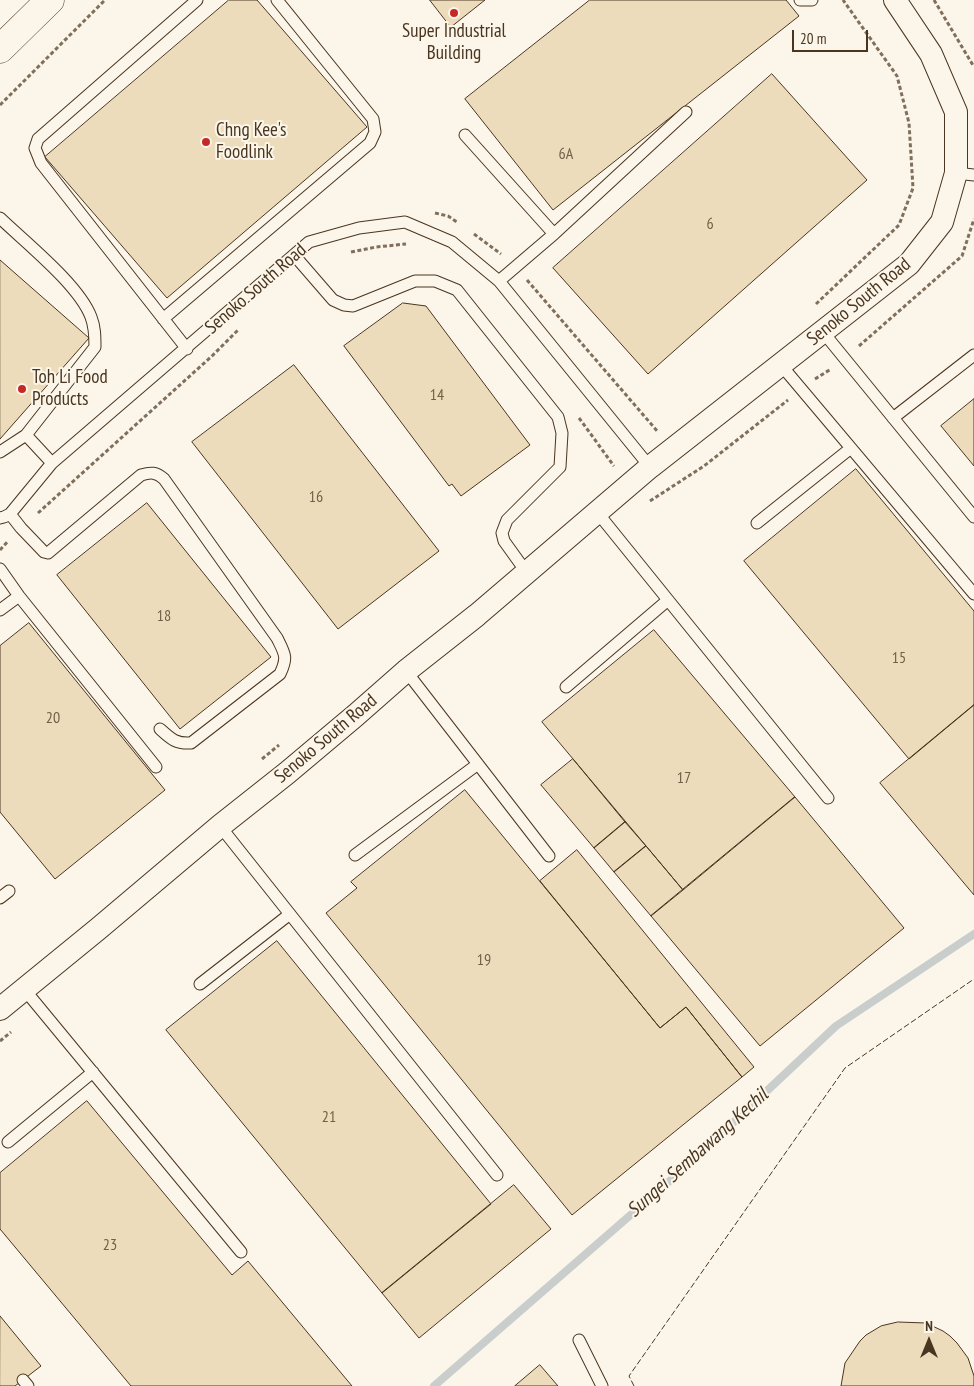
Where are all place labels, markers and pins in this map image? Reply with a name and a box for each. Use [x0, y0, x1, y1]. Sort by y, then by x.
marker: Super Industrial Building [448, 7, 460, 19]
place label: Super Industrial Building [402, 21, 506, 65]
place label: Chng Kee's Foodlink [216, 120, 286, 164]
marker: Chng Kee's Foodlink [200, 136, 212, 148]
place label: Toh Li Food Products [32, 367, 108, 411]
marker: Toh Li Food Products [16, 383, 28, 395]

